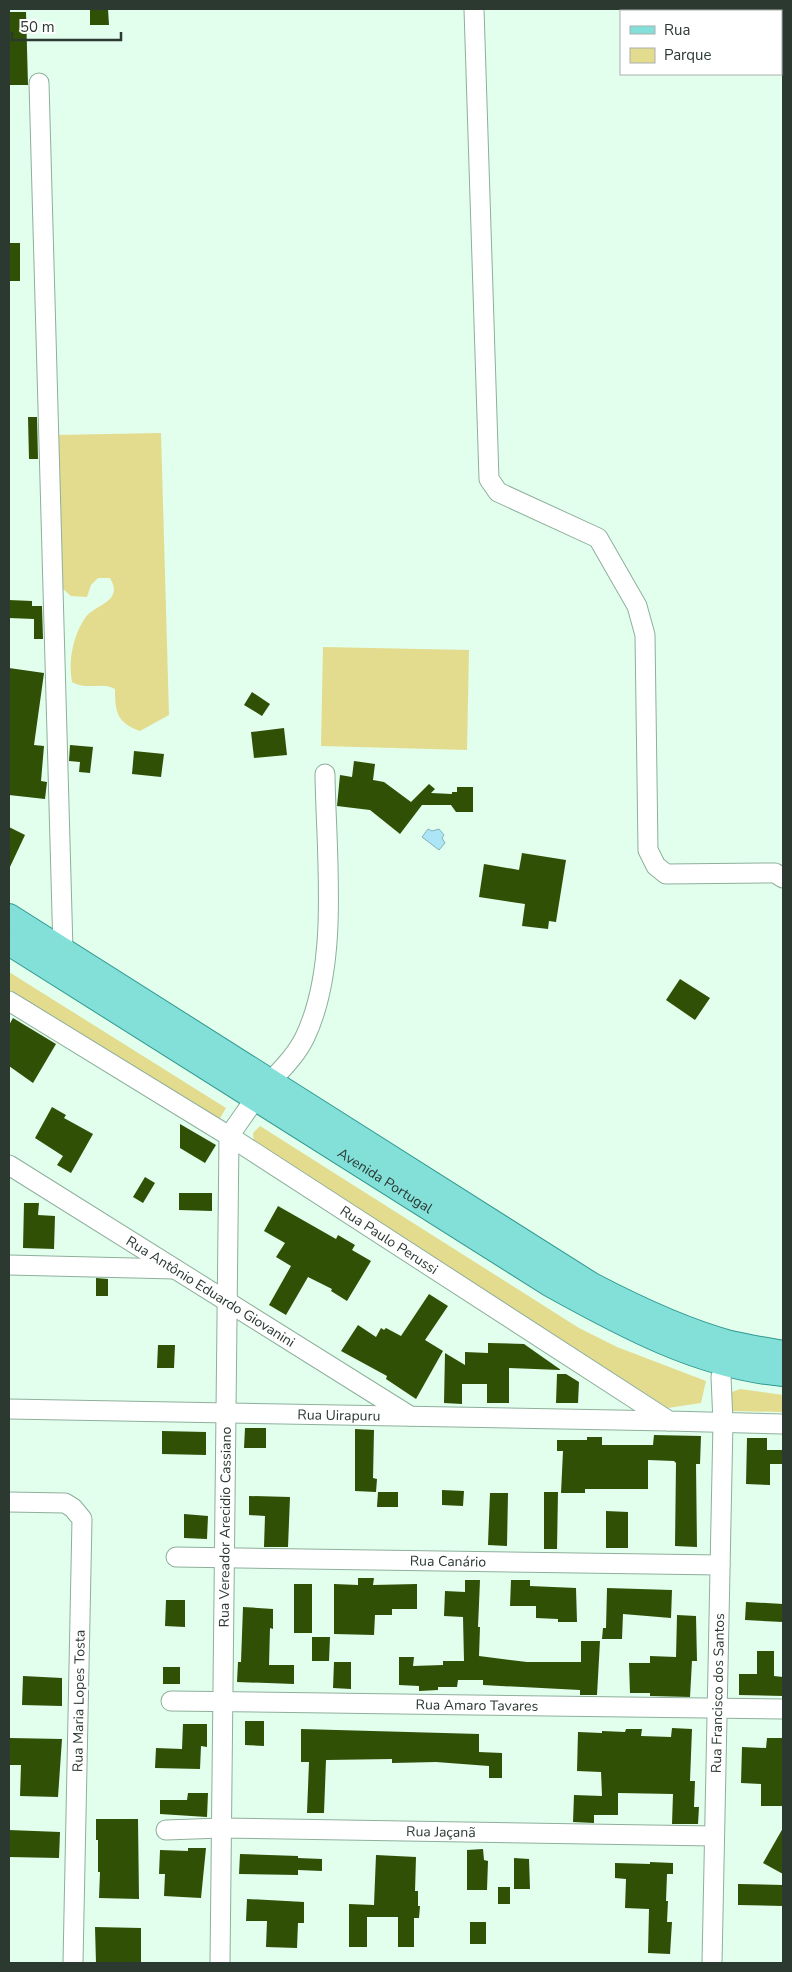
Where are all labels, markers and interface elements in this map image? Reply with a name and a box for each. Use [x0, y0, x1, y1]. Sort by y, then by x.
scale bar [12, 10, 121, 42]
legend [620, 10, 782, 75]
text: 50 m [20, 17, 55, 37]
text: Rua [664, 20, 690, 40]
text: Parque [664, 45, 712, 65]
street label: Avenida Portugal [334, 1143, 437, 1218]
street label: Rua Paulo Perussi [337, 1201, 442, 1279]
street label: Rua Antônio Eduardo Giovanini [123, 1231, 299, 1351]
street label: Rua Uirapuru [297, 1405, 381, 1425]
street label: Rua Vereador Arecidio Cassiano [214, 1426, 235, 1627]
street label: Rua Canário [410, 1551, 486, 1571]
street label: Rua Francisco dos Santos [706, 1613, 729, 1773]
street label: Rua Maria Lopes Tosta [68, 1630, 90, 1772]
street label: Rua Amaro Tavares [416, 1695, 539, 1715]
street label: Rua Jaçanã [406, 1822, 476, 1842]

